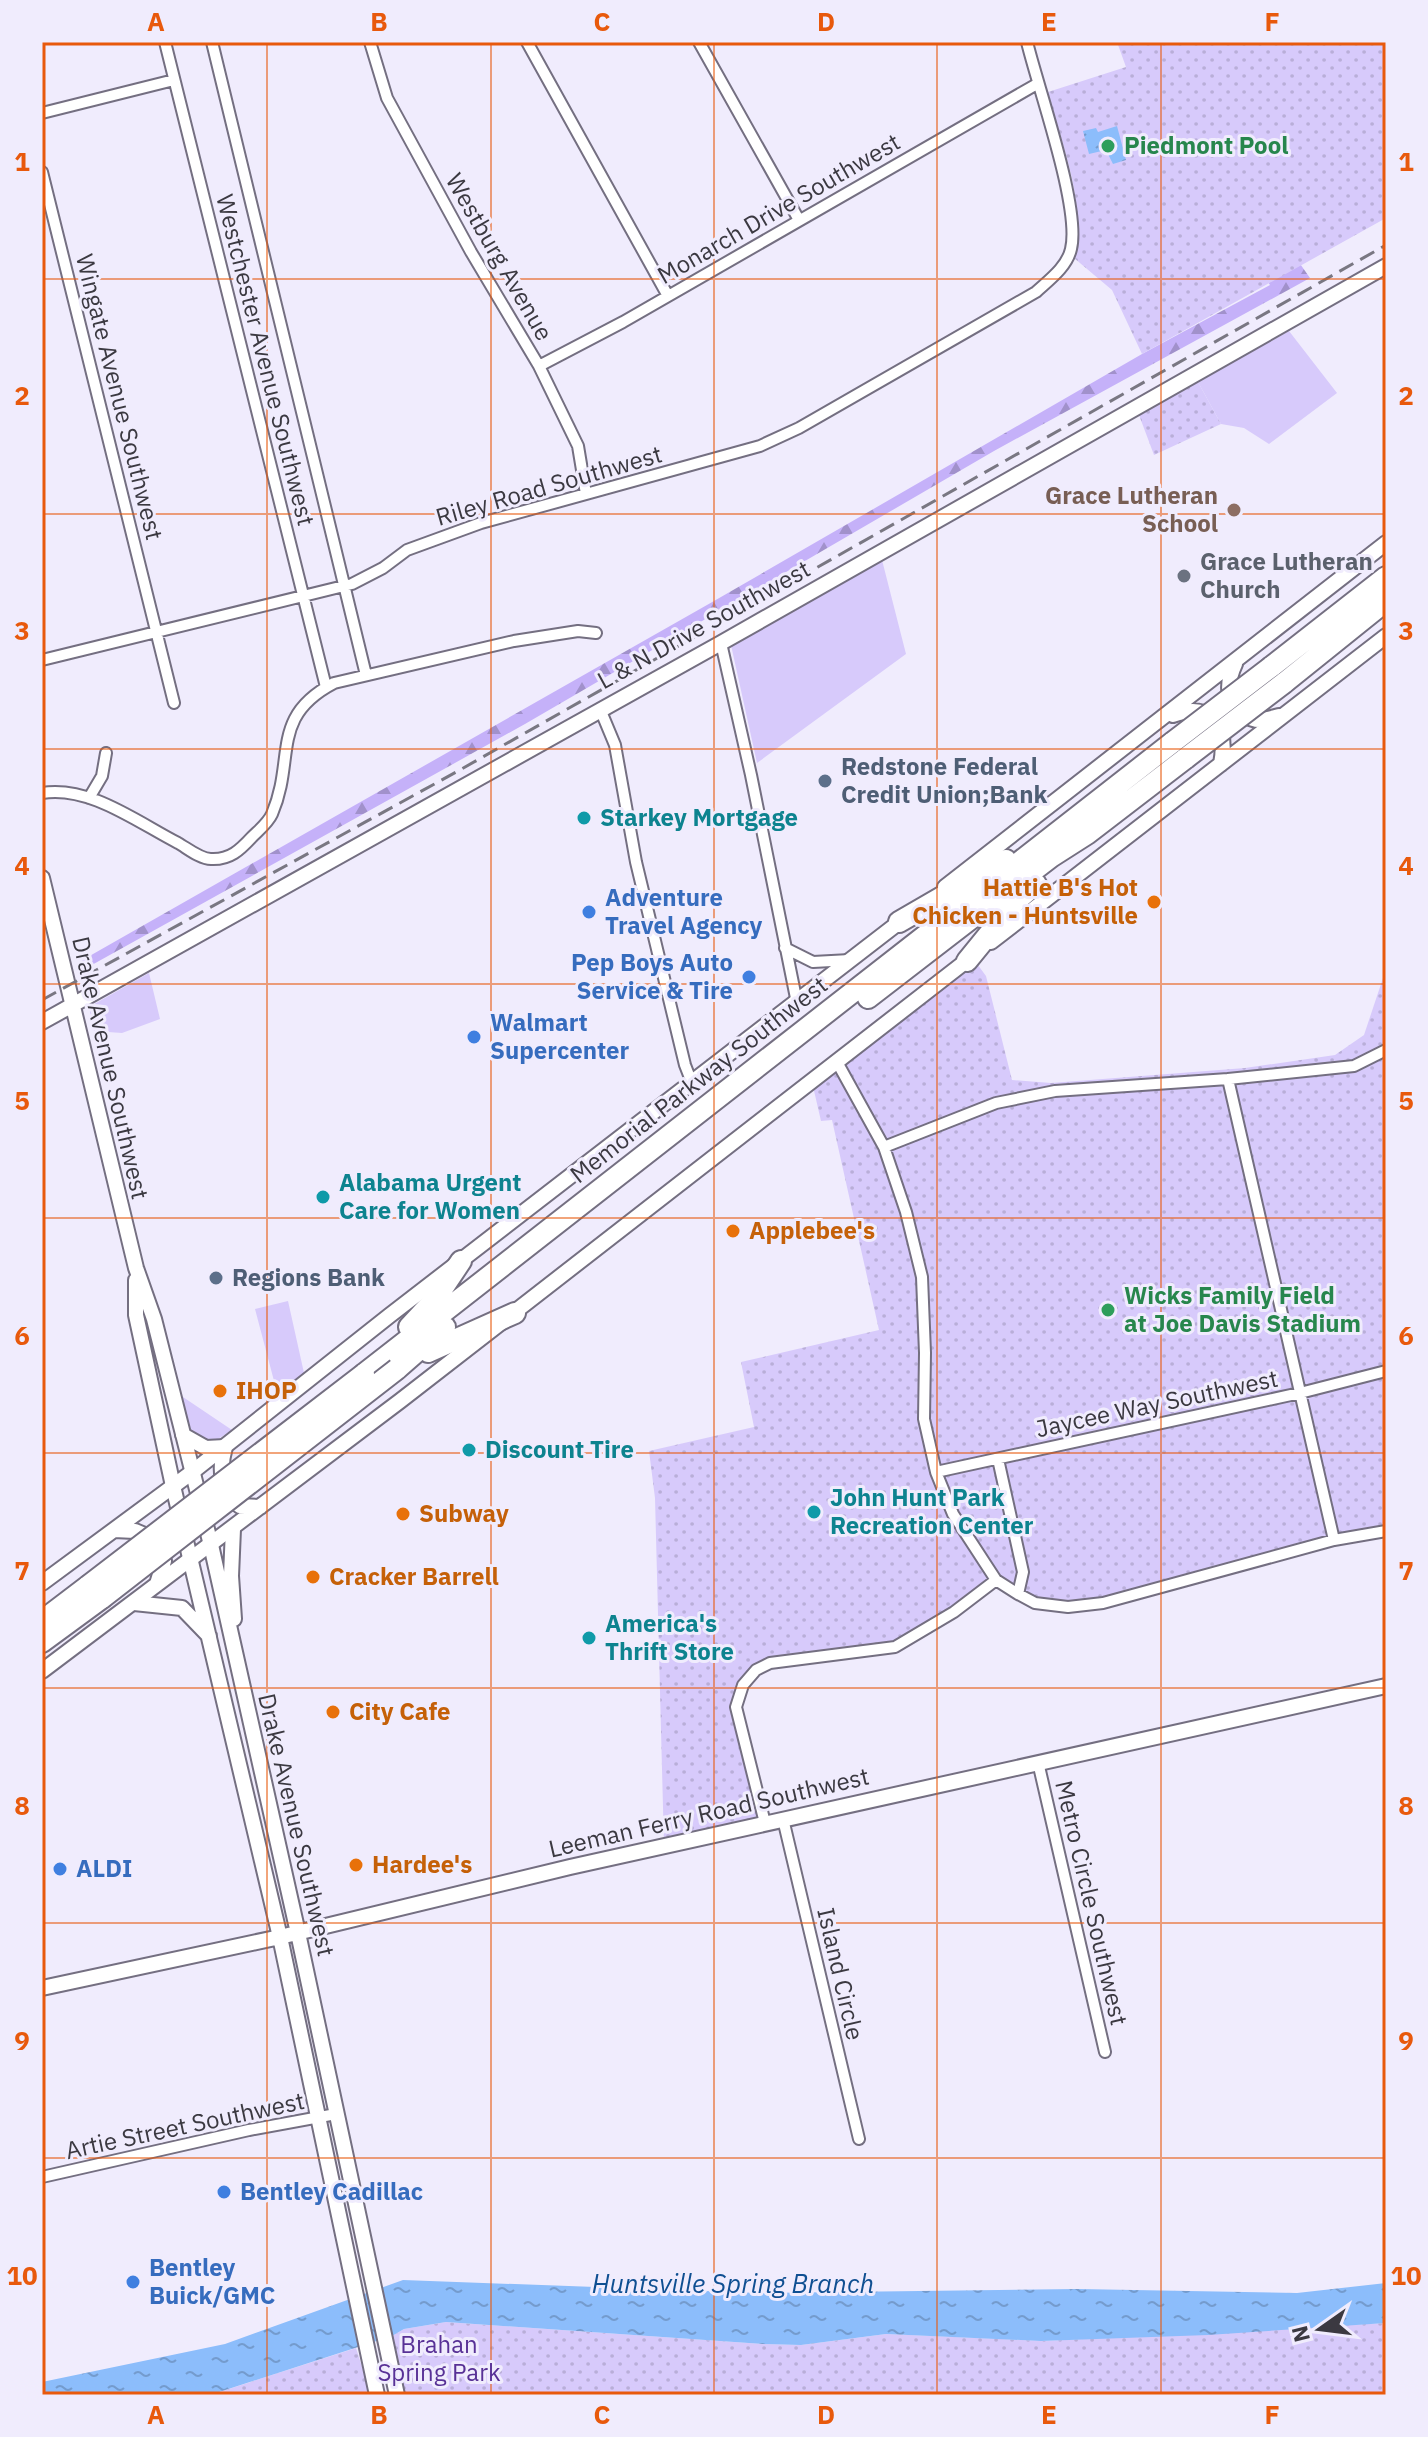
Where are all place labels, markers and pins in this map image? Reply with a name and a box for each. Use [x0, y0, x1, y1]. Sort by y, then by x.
place label: Piedmont Pool [1124, 129, 1288, 161]
marker: Piedmont Pool [1099, 137, 1117, 155]
place label: Grace Lutheran School [1045, 479, 1218, 539]
marker: Grace Lutheran School [1225, 501, 1243, 519]
place label: Grace Lutheran Church [1200, 545, 1373, 605]
marker: Grace Lutheran Church [1175, 567, 1193, 585]
place label: Redstone Federal Credit Union;Bank [841, 750, 1048, 810]
marker: Redstone Federal Credit Union;Bank [816, 772, 834, 790]
place label: Starkey Mortgage [600, 801, 798, 833]
marker: Starkey Mortgage [575, 809, 593, 827]
place label: Hattie B's Hot Chicken - Huntsville [912, 871, 1138, 931]
place label: Adventure Travel Agency [605, 881, 763, 941]
marker: Hattie B's Hot Chicken - Huntsville [1145, 893, 1163, 911]
marker: Adventure Travel Agency [580, 903, 598, 921]
place label: Pep Boys Auto Service & Tire [571, 946, 733, 1006]
marker: Pep Boys Auto Service & Tire [740, 968, 758, 986]
place label: Walmart Supercenter [490, 1006, 630, 1066]
marker: Walmart Supercenter [465, 1028, 483, 1046]
place label: Alabama Urgent Care for Women [339, 1166, 522, 1226]
marker: Alabama Urgent Care for Women [314, 1188, 332, 1206]
place label: Applebee's [749, 1214, 875, 1246]
marker: Applebee's [724, 1222, 742, 1240]
place label: Regions Bank [232, 1261, 385, 1293]
marker: Regions Bank [207, 1269, 225, 1287]
place label: Wicks Family Field at Joe Davis Stadium [1124, 1279, 1361, 1339]
marker: Wicks Family Field at Joe Davis Stadium [1099, 1301, 1117, 1319]
place label: IHOP [236, 1374, 297, 1406]
marker: IHOP [211, 1382, 229, 1400]
place label: Discount Tire [485, 1433, 634, 1465]
marker: Discount Tire [460, 1441, 478, 1459]
place label: John Hunt Park Recreation Center [830, 1481, 1034, 1541]
place label: Subway [419, 1497, 509, 1529]
marker: John Hunt Park Recreation Center [805, 1503, 823, 1521]
marker: Subway [394, 1505, 412, 1523]
place label: Cracker Barrell [329, 1560, 499, 1592]
marker: Cracker Barrell [304, 1568, 322, 1586]
place label: America's Thrift Store [605, 1607, 734, 1667]
marker: America's Thrift Store [580, 1629, 598, 1647]
place label: City Cafe [349, 1695, 451, 1727]
marker: City Cafe [324, 1703, 342, 1721]
place label: Hardee's [372, 1848, 472, 1880]
place label: ALDI [76, 1852, 132, 1884]
marker: Hardee's [347, 1856, 365, 1874]
marker: ALDI [51, 1860, 69, 1878]
place label: Bentley Cadillac [240, 2175, 423, 2207]
marker: Bentley Cadillac [215, 2183, 233, 2201]
place label: Bentley Buick/GMC [149, 2251, 275, 2311]
marker: Bentley Buick/GMC [124, 2273, 142, 2291]

